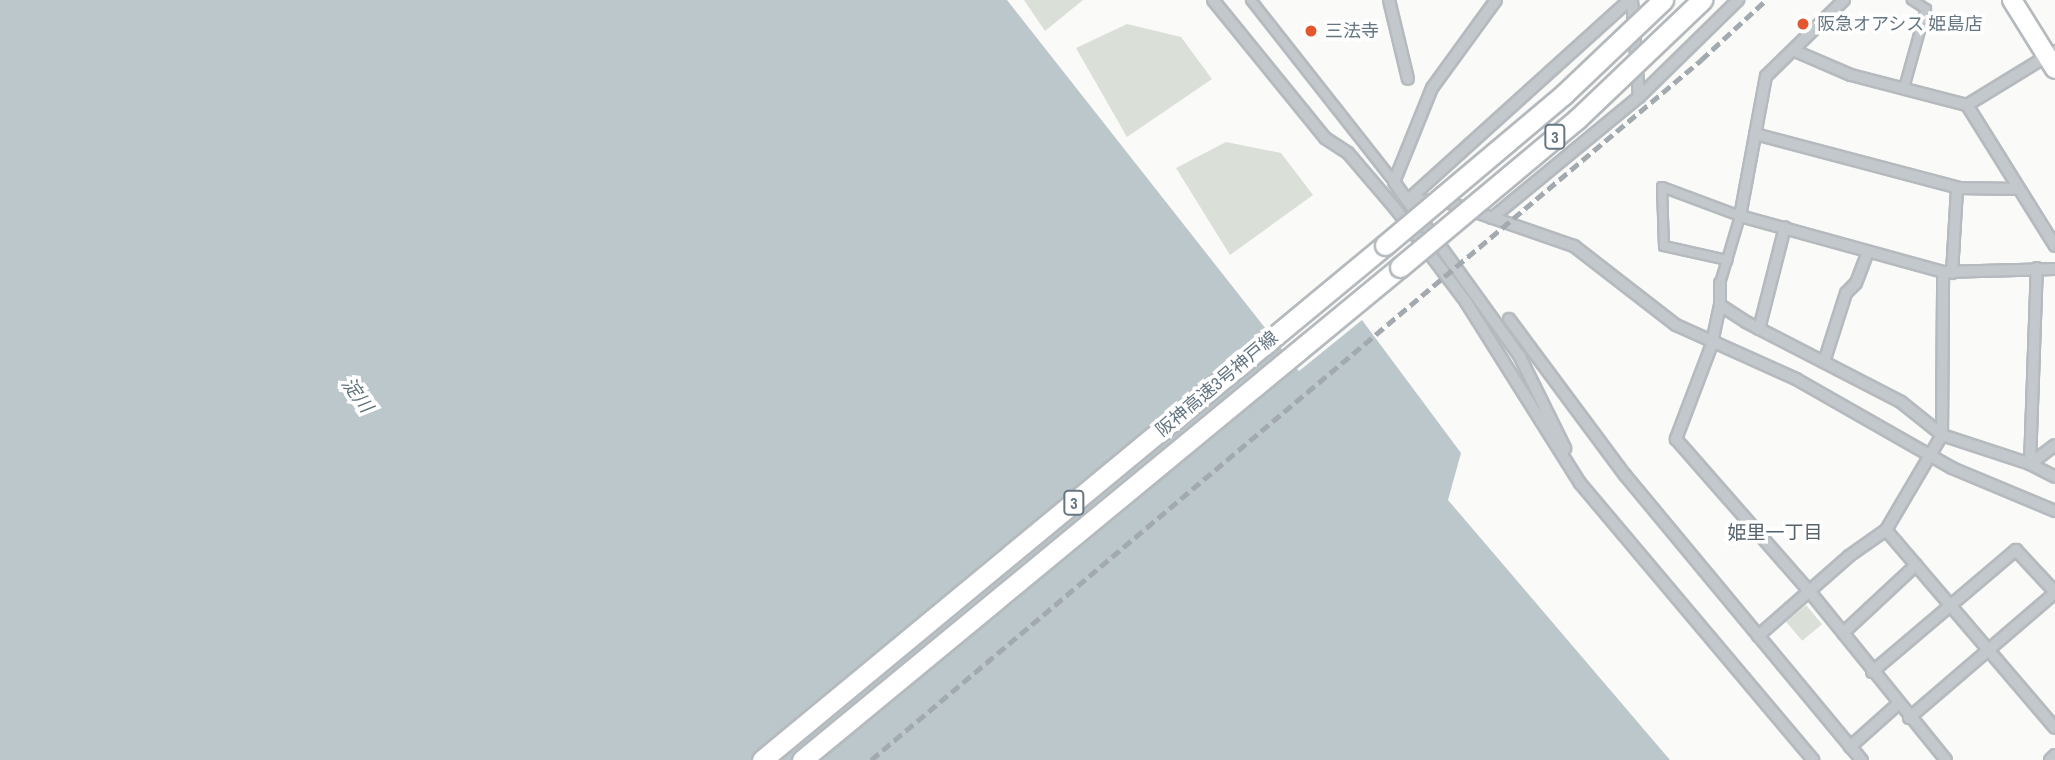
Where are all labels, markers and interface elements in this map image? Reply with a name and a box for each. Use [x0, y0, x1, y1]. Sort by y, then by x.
place label: 阪急オアシス 姫島店 [1817, 13, 1983, 35]
marker: 阪急オアシス 姫島店 [1795, 16, 1811, 32]
place label: 三法寺 [1325, 20, 1379, 42]
marker: 三法寺 [1303, 23, 1319, 39]
road number: 3 [1543, 125, 1567, 150]
street label: 阪神高速3号神戸線 [1152, 327, 1282, 441]
water label: 淀川 [337, 373, 377, 417]
road number: 3 [1062, 490, 1086, 516]
district label: 姫里一丁目 [1728, 522, 1822, 544]

